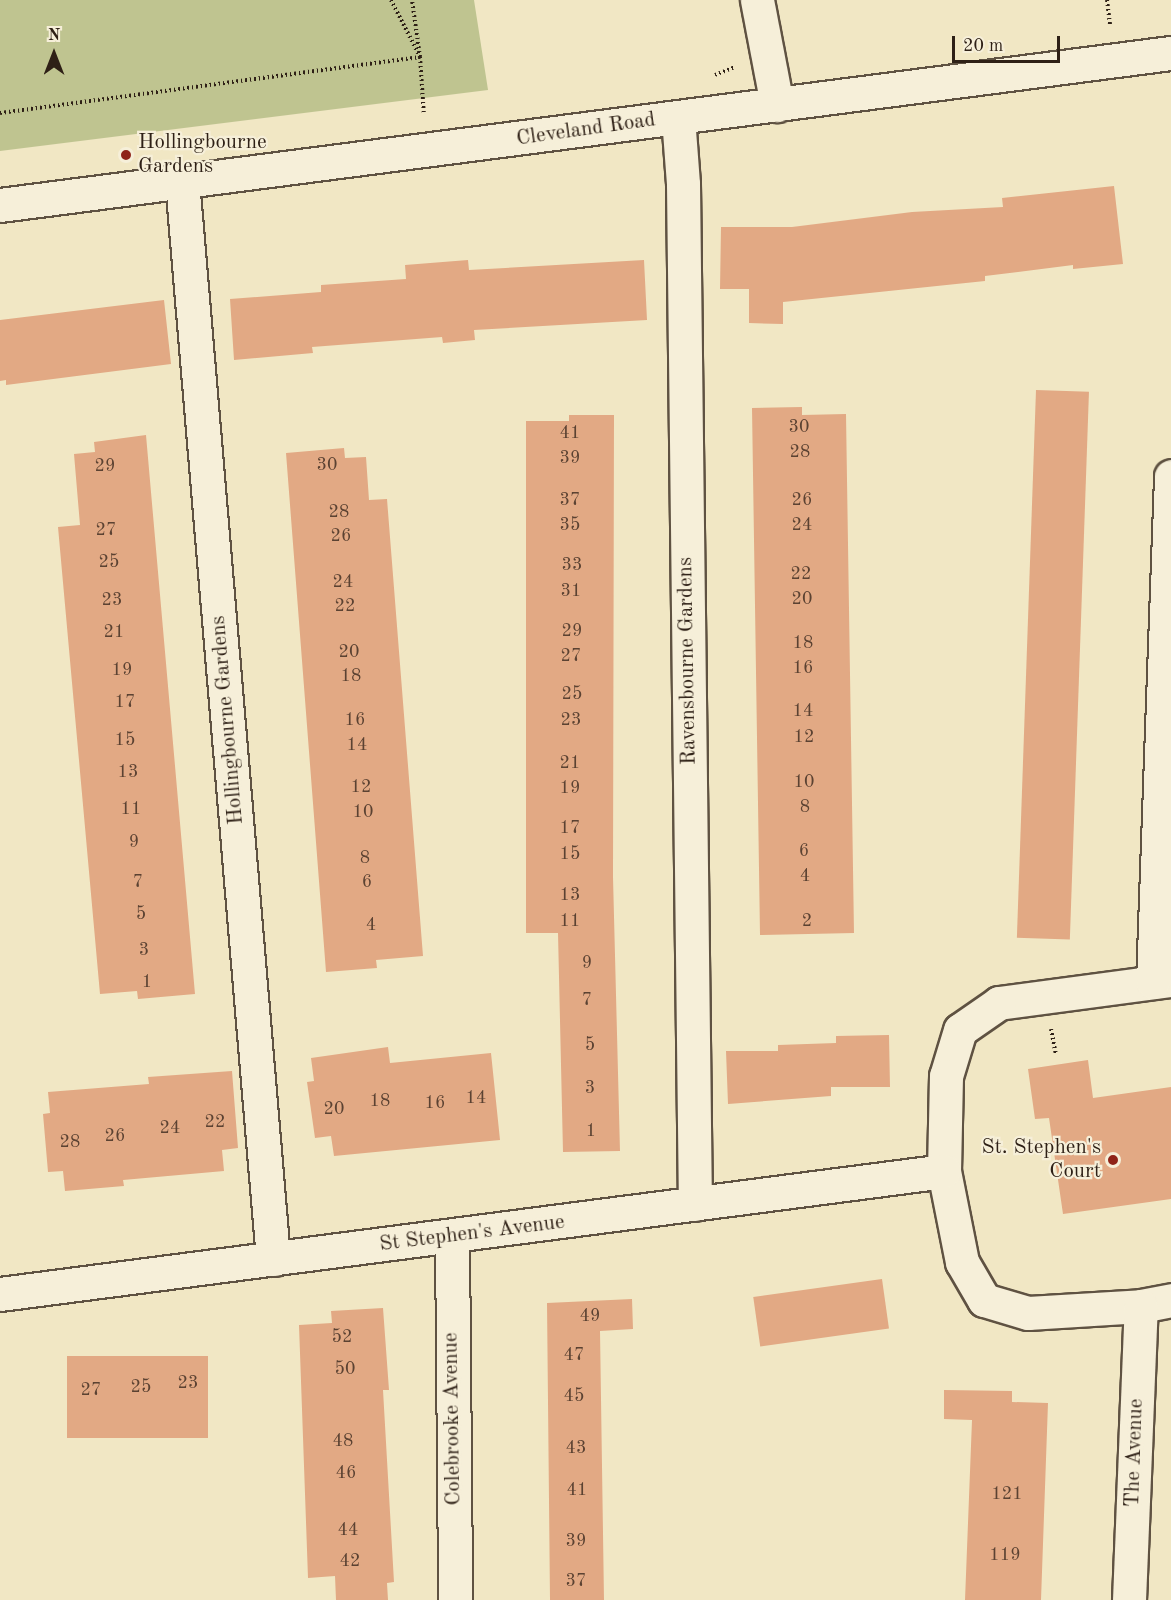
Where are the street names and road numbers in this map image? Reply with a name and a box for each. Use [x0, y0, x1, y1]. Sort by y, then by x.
street label: Cleveland Road [515, 108, 657, 152]
street label: Ravensbourne Gardens [674, 557, 702, 765]
street label: Hollingbourne Gardens [206, 614, 250, 826]
street label: St Stephen's Avenue [378, 1210, 566, 1258]
street label: Colebrooke Avenue [439, 1332, 467, 1506]
street label: The Avenue [1121, 1398, 1149, 1508]

